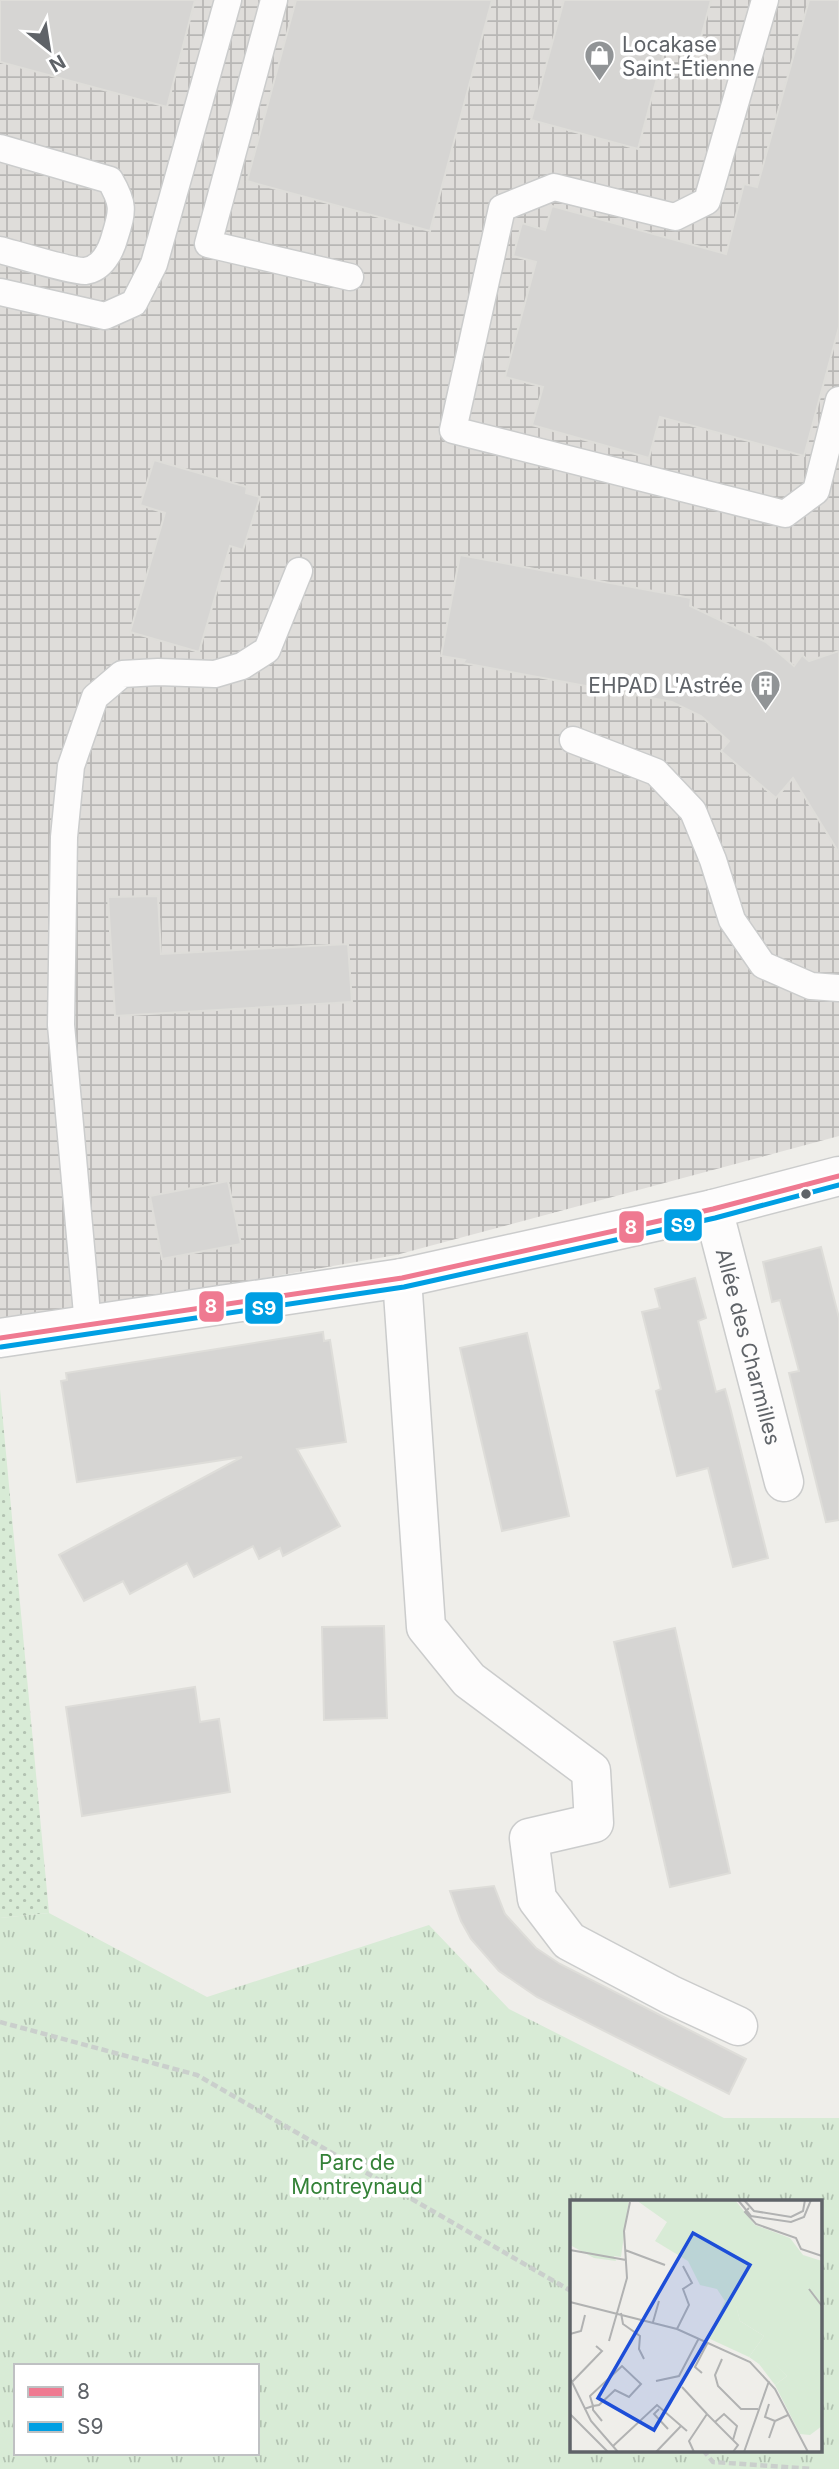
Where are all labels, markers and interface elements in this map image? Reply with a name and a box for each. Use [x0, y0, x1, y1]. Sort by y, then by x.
north arrow [14, 14, 84, 84]
place label: Locakase Saint-Étienne [622, 32, 755, 81]
shop icon: Locakase Saint-Étienne [582, 39, 616, 83]
text: N [45, 50, 69, 77]
building icon: EHPAD L'Astrée [749, 668, 783, 712]
place label: EHPAD L'Astrée [588, 673, 743, 698]
unlabelled marker [799, 1187, 813, 1201]
line badge: S9 [663, 1208, 703, 1242]
line badge: 8 [618, 1210, 645, 1244]
text: S9 [671, 1214, 695, 1237]
text: 8 [625, 1216, 637, 1239]
street label: Allée des Charmilles [711, 1246, 786, 1447]
line badge: 8 [198, 1290, 225, 1323]
line badge: S9 [244, 1291, 284, 1325]
text: 8 [205, 1295, 217, 1318]
text: S9 [252, 1297, 276, 1320]
park label: Parc de Montreynaud [291, 2150, 423, 2199]
inset map [570, 2200, 822, 2452]
legend [14, 2364, 259, 2455]
text: 8 [77, 2379, 90, 2404]
text: S9 [77, 2414, 104, 2439]

